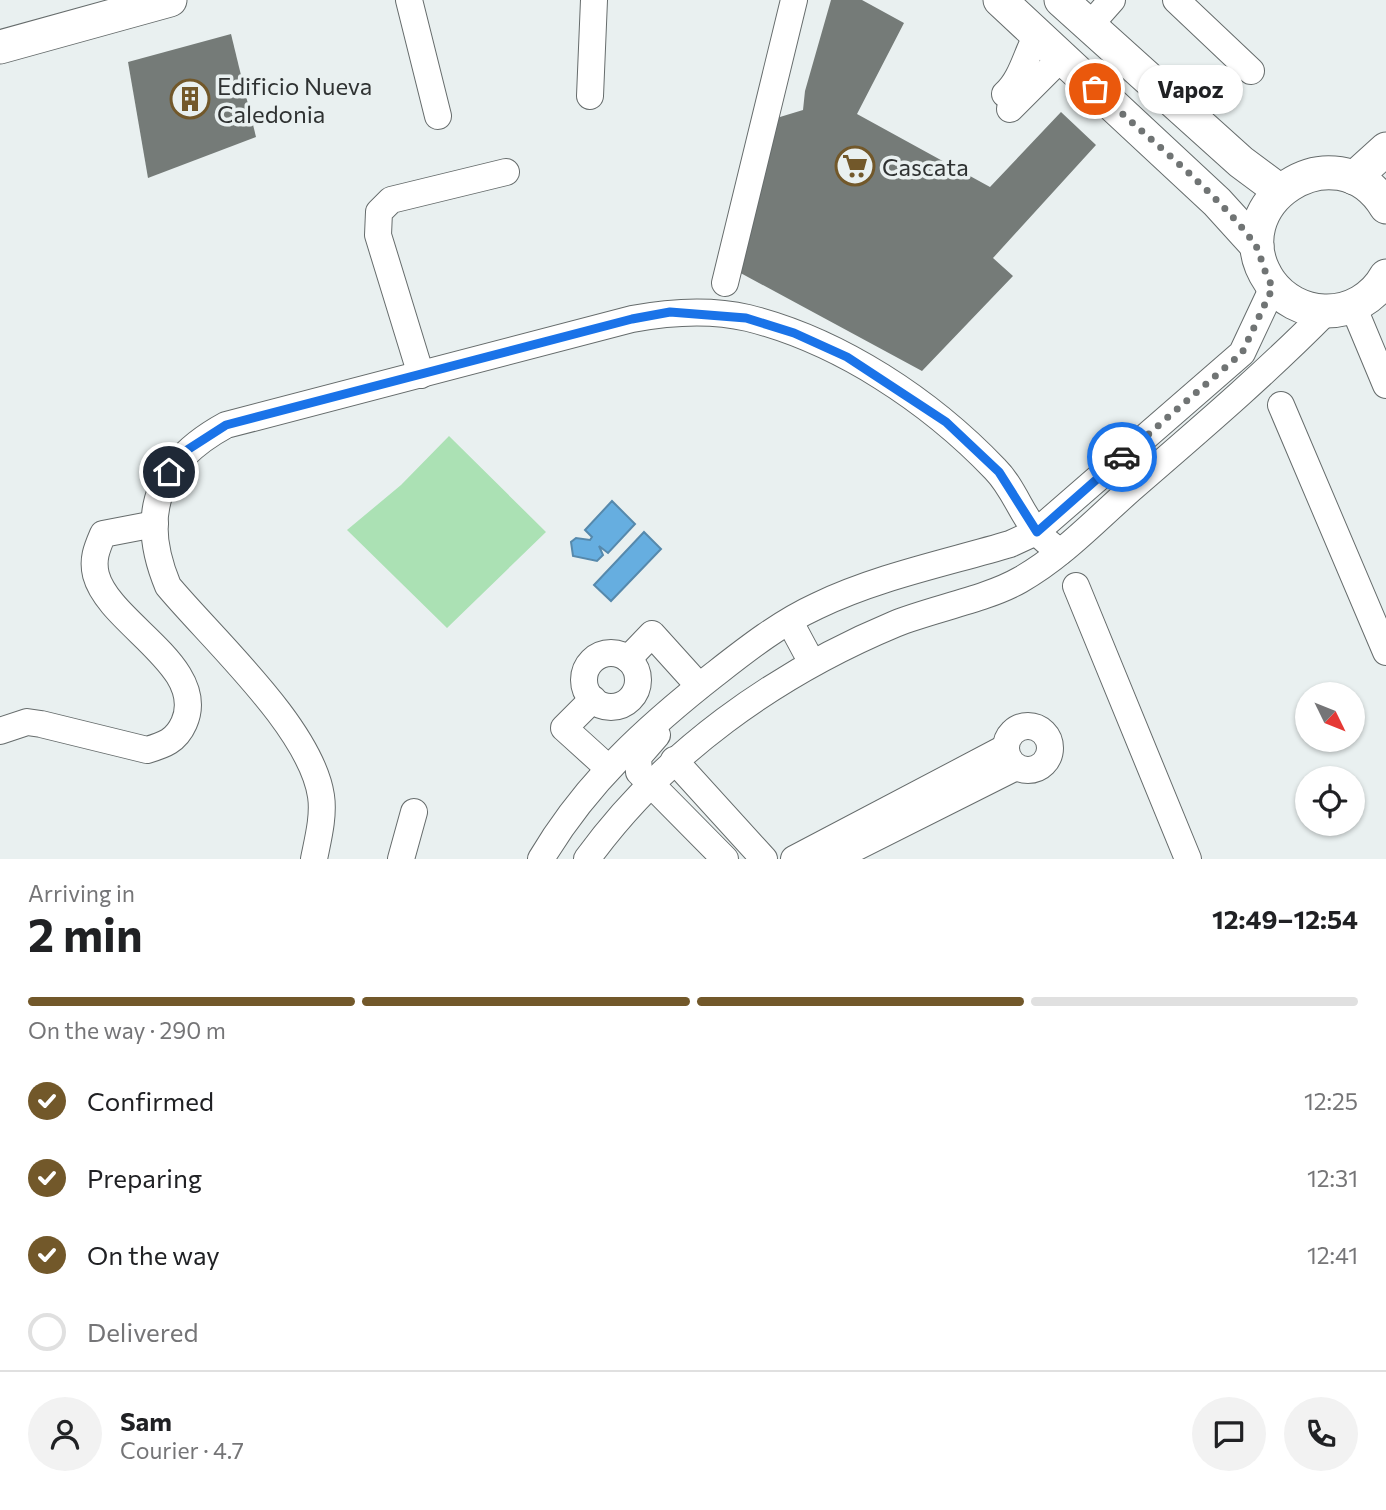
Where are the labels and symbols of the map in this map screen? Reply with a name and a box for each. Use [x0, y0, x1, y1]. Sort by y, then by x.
pin [1065, 59, 1125, 119]
callout: Vapoz [1137, 64, 1242, 114]
place label: Edificio Nueva Caledonia [217, 71, 372, 128]
building icon: Edificio Nueva Caledonia [169, 78, 211, 120]
supermarket icon: Cascata [834, 145, 876, 187]
place label: Cascata [882, 152, 969, 181]
courier [1087, 422, 1157, 492]
pin [139, 442, 199, 502]
north arrow [1295, 682, 1365, 752]

